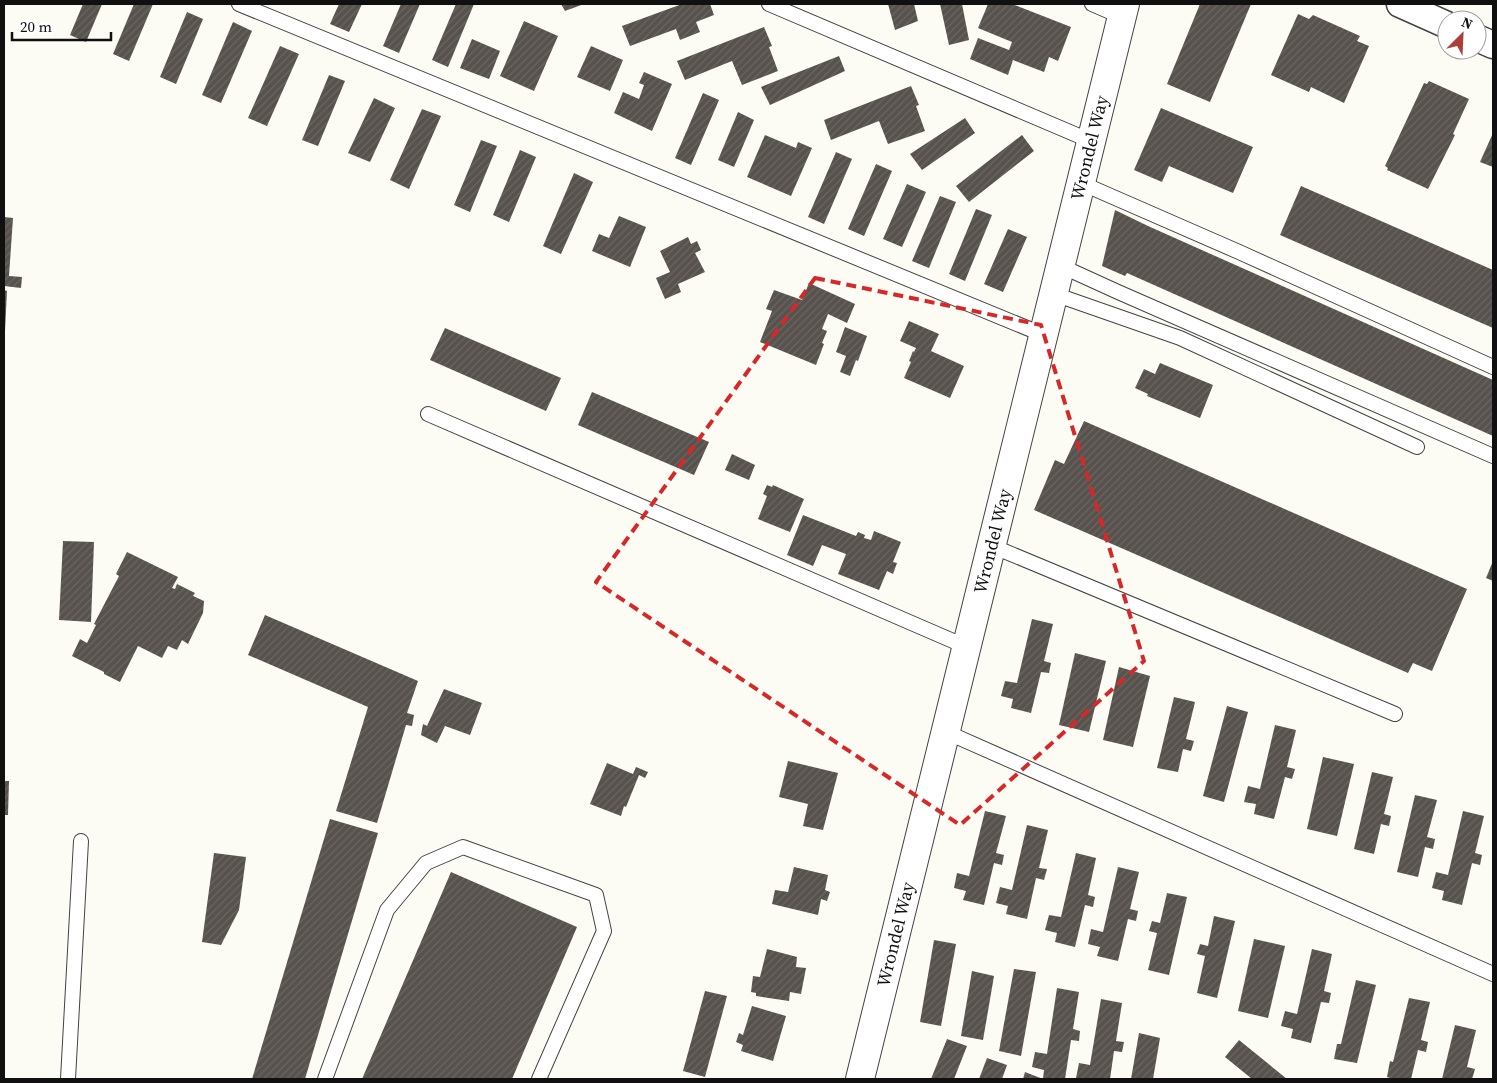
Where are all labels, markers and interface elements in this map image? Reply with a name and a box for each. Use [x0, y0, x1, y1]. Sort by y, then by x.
scale bar [12, 10, 111, 42]
north arrow [1437, 10, 1487, 60]
text: N [1459, 12, 1476, 34]
text: 20 m [20, 16, 52, 37]
street label: Wrondel Way [1064, 92, 1114, 203]
street label: Wrondel Way [967, 485, 1017, 596]
street label: Wrondel Way [870, 878, 920, 989]

